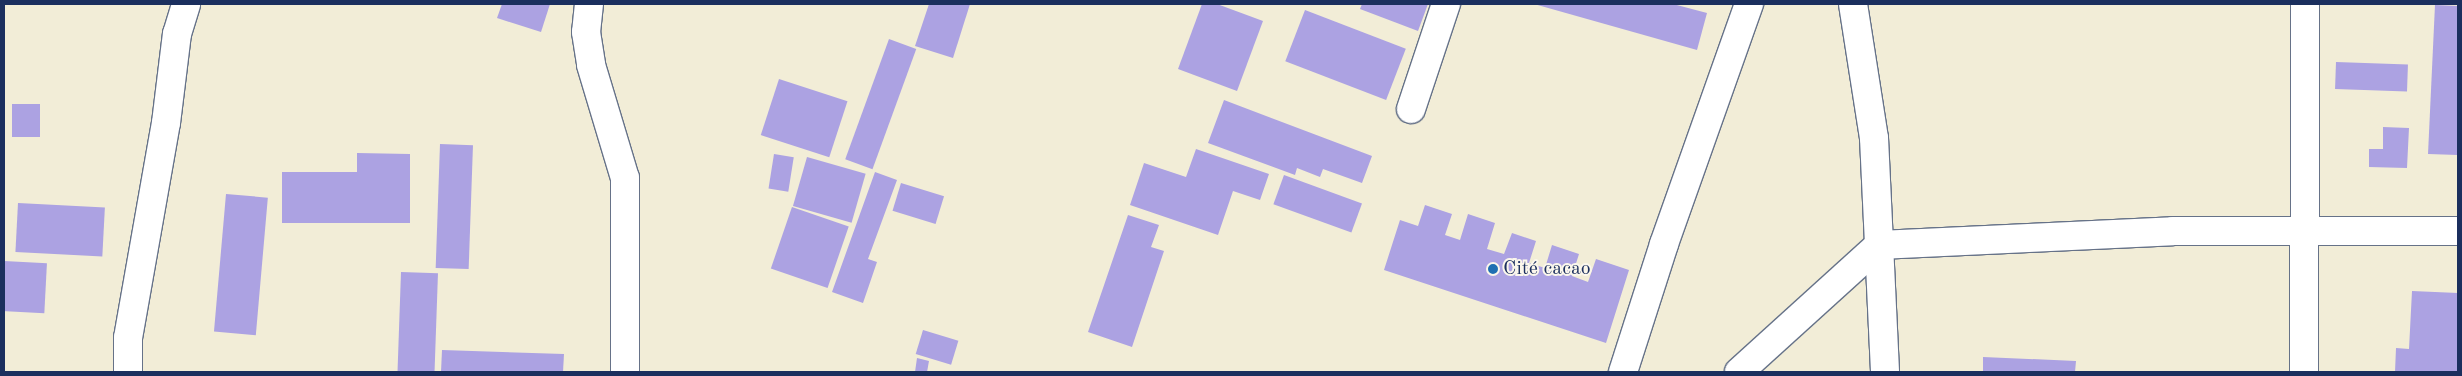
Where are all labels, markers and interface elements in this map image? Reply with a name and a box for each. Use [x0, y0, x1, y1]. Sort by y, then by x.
place label: Cité cacao [1503, 257, 1591, 281]
marker: Cité cacao [1487, 263, 1499, 275]

